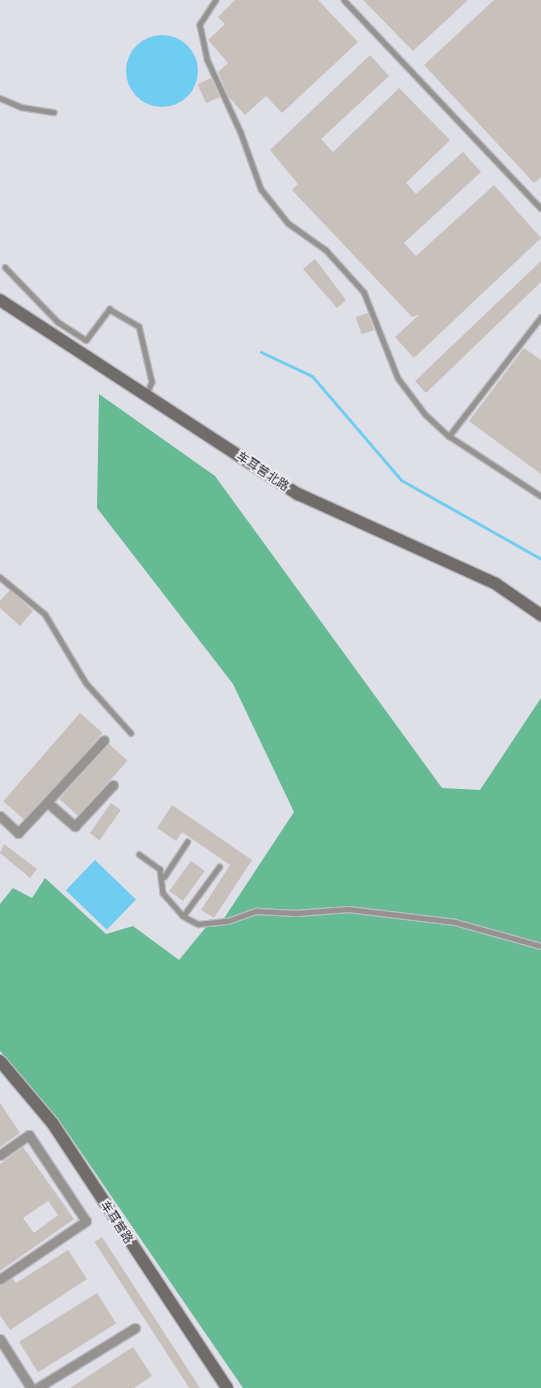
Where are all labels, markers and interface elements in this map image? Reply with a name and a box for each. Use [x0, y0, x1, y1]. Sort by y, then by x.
street label: 车耳营北路 [234, 448, 292, 494]
street label: 车耳营路 [98, 1198, 136, 1246]

